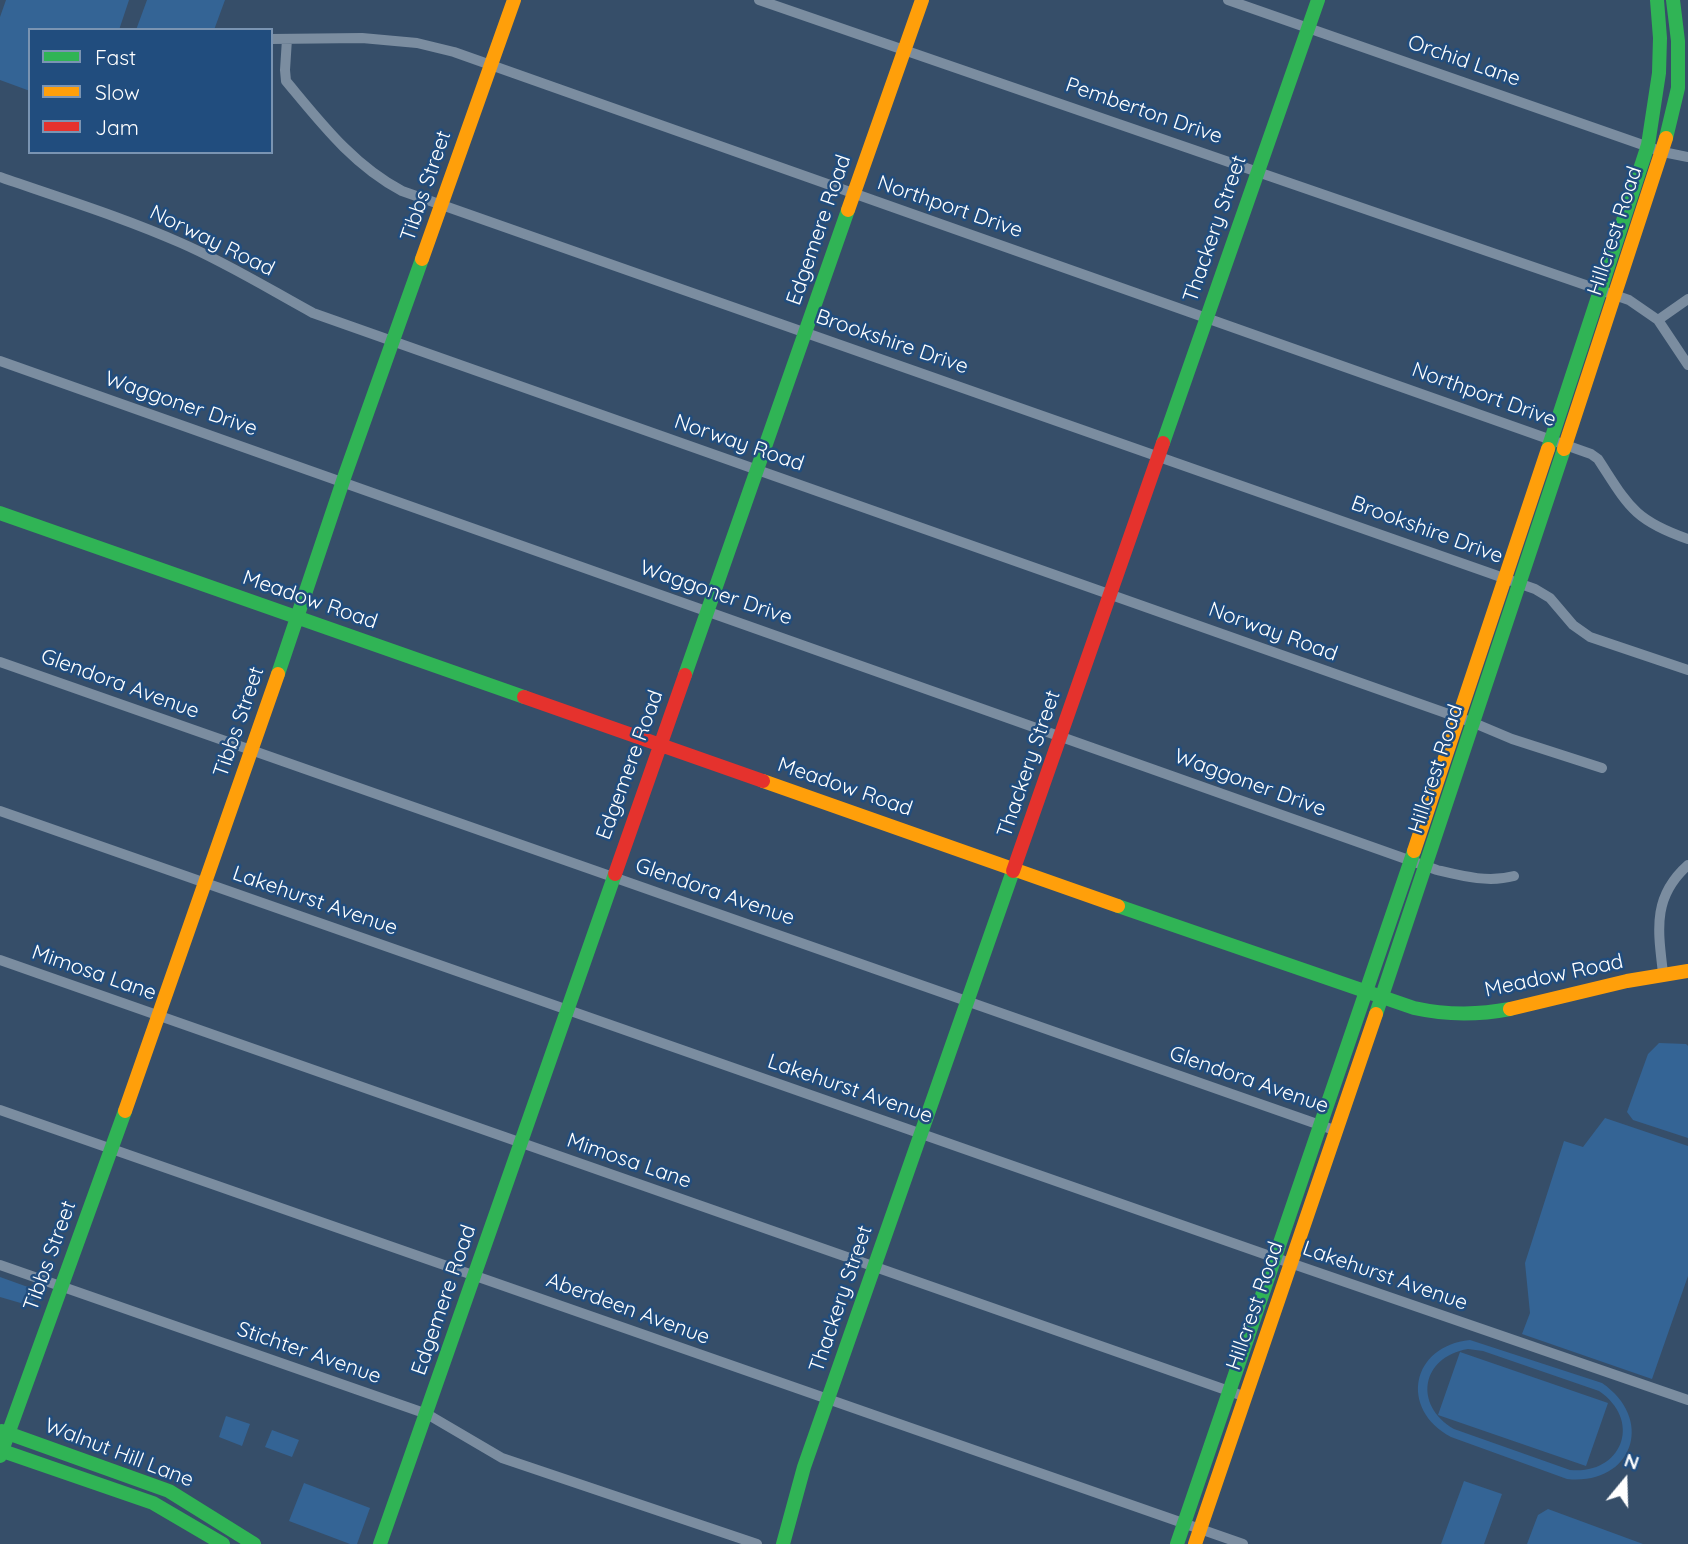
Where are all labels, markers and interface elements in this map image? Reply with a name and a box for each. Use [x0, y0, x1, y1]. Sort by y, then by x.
legend [28, 28, 273, 154]
street label: Orchid Lane [1404, 30, 1524, 92]
text: Fast [95, 44, 136, 70]
street label: Pemberton Drive [1062, 72, 1226, 150]
text: Slow [95, 79, 140, 105]
text: Jam [95, 114, 139, 140]
street label: Tibbs Street [395, 127, 457, 245]
street label: Edgemere Road [781, 151, 857, 309]
street label: Thackery Street [1178, 152, 1252, 306]
street label: Hillcrest Road [1582, 163, 1648, 299]
street label: Northport Drive [874, 170, 1026, 244]
street label: Norway Road [146, 200, 278, 282]
street label: Brookshire Drive [812, 304, 972, 380]
street label: Northport Drive [1408, 357, 1560, 433]
street label: Waggoner Drive [101, 366, 261, 442]
street label: Norway Road [671, 409, 807, 477]
street label: Brookshire Drive [1348, 491, 1506, 569]
street label: Waggoner Drive [636, 555, 796, 631]
street label: Meadow Road [239, 565, 381, 635]
street label: Norway Road [1205, 597, 1341, 667]
street label: Glendora Avenue [37, 644, 203, 724]
street label: Tibbs Street [208, 663, 270, 781]
street label: Edgemere Road [591, 687, 669, 843]
street label: Thackery Street [992, 687, 1066, 841]
street label: Hillcrest Road [1403, 701, 1469, 837]
street label: Waggoner Drive [1171, 744, 1329, 822]
street label: Meadow Road [774, 752, 916, 822]
street label: Glendora Avenue [632, 853, 798, 931]
street label: Lakehurst Avenue [229, 861, 401, 941]
street label: Mimosa Lane [28, 940, 160, 1006]
street label: Meadow Road [1482, 949, 1626, 1003]
street label: Glendora Avenue [1166, 1041, 1332, 1119]
street label: Lakehurst Avenue [764, 1049, 936, 1129]
street label: Mimosa Lane [563, 1128, 695, 1194]
street label: Tibbs Street [18, 1197, 82, 1315]
street label: Edgemere Road [406, 1221, 482, 1379]
street label: Thackery Street [804, 1222, 878, 1376]
street label: Lakehurst Avenue [1299, 1236, 1471, 1316]
street label: Hillcrest Road [1221, 1238, 1289, 1374]
street label: Aberdeen Avenue [543, 1268, 713, 1350]
street label: Stichter Avenue [234, 1317, 384, 1389]
street label: Walnut Hill Lane [41, 1413, 197, 1493]
north arrow [1590, 1446, 1660, 1516]
text: N [1621, 1448, 1642, 1475]

